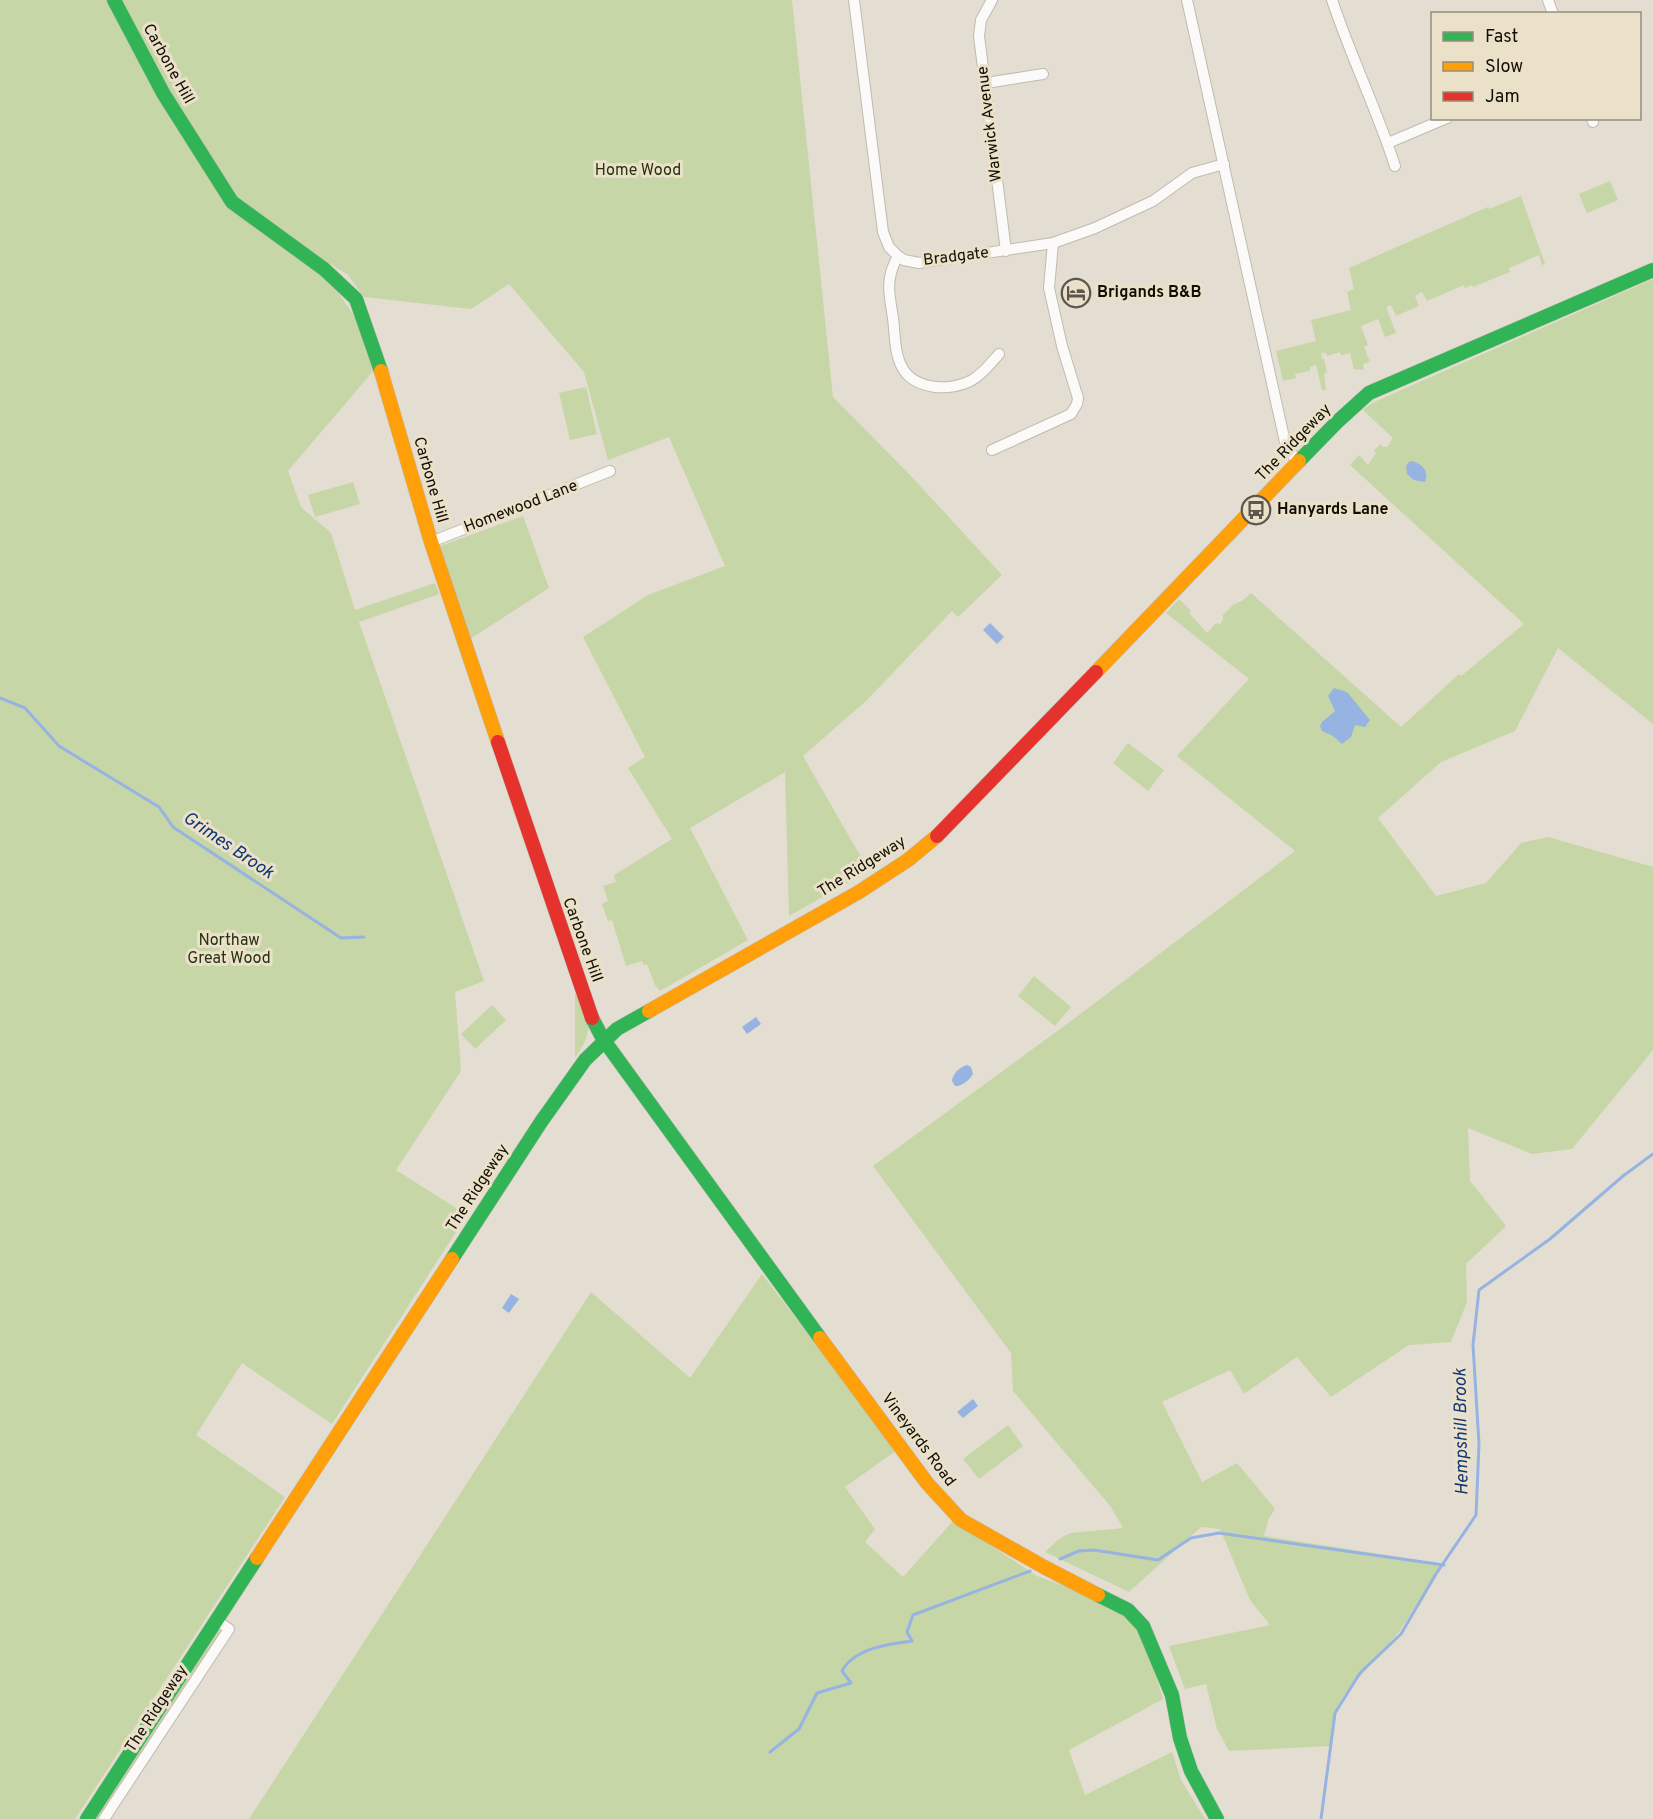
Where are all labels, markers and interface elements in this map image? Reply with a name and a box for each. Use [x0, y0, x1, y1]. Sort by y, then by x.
legend [1431, 12, 1641, 120]
street label: Carbone Hill [138, 20, 198, 108]
text: Fast [1485, 26, 1518, 49]
text: Slow [1485, 56, 1523, 79]
street label: Warwick Avenue [973, 65, 1007, 183]
text: Jam [1485, 86, 1520, 109]
park label: Home Wood [595, 161, 681, 181]
street label: Bradgate [922, 243, 990, 271]
hotel icon: Brigands B&B [1060, 277, 1092, 309]
place label: Brigands B&B [1097, 283, 1202, 303]
street label: The Ridgeway [1252, 400, 1336, 486]
street label: Carbone Hill [408, 435, 452, 525]
street label: Homewood Lane [461, 476, 581, 538]
bus stop icon: Hanyards Lane [1240, 494, 1272, 526]
place label: Hanyards Lane [1277, 500, 1389, 520]
water label: Grimes Brook [178, 807, 279, 885]
street label: The Ridgeway [814, 832, 910, 902]
street label: Carbone Hill [557, 895, 607, 985]
park label: Northaw Great Wood [187, 931, 271, 969]
street label: The Ridgeway [442, 1141, 514, 1235]
water label: Hempshill Brook [1449, 1367, 1475, 1496]
street label: Vineyards Road [876, 1389, 960, 1491]
street label: The Ridgeway [121, 1662, 193, 1756]

